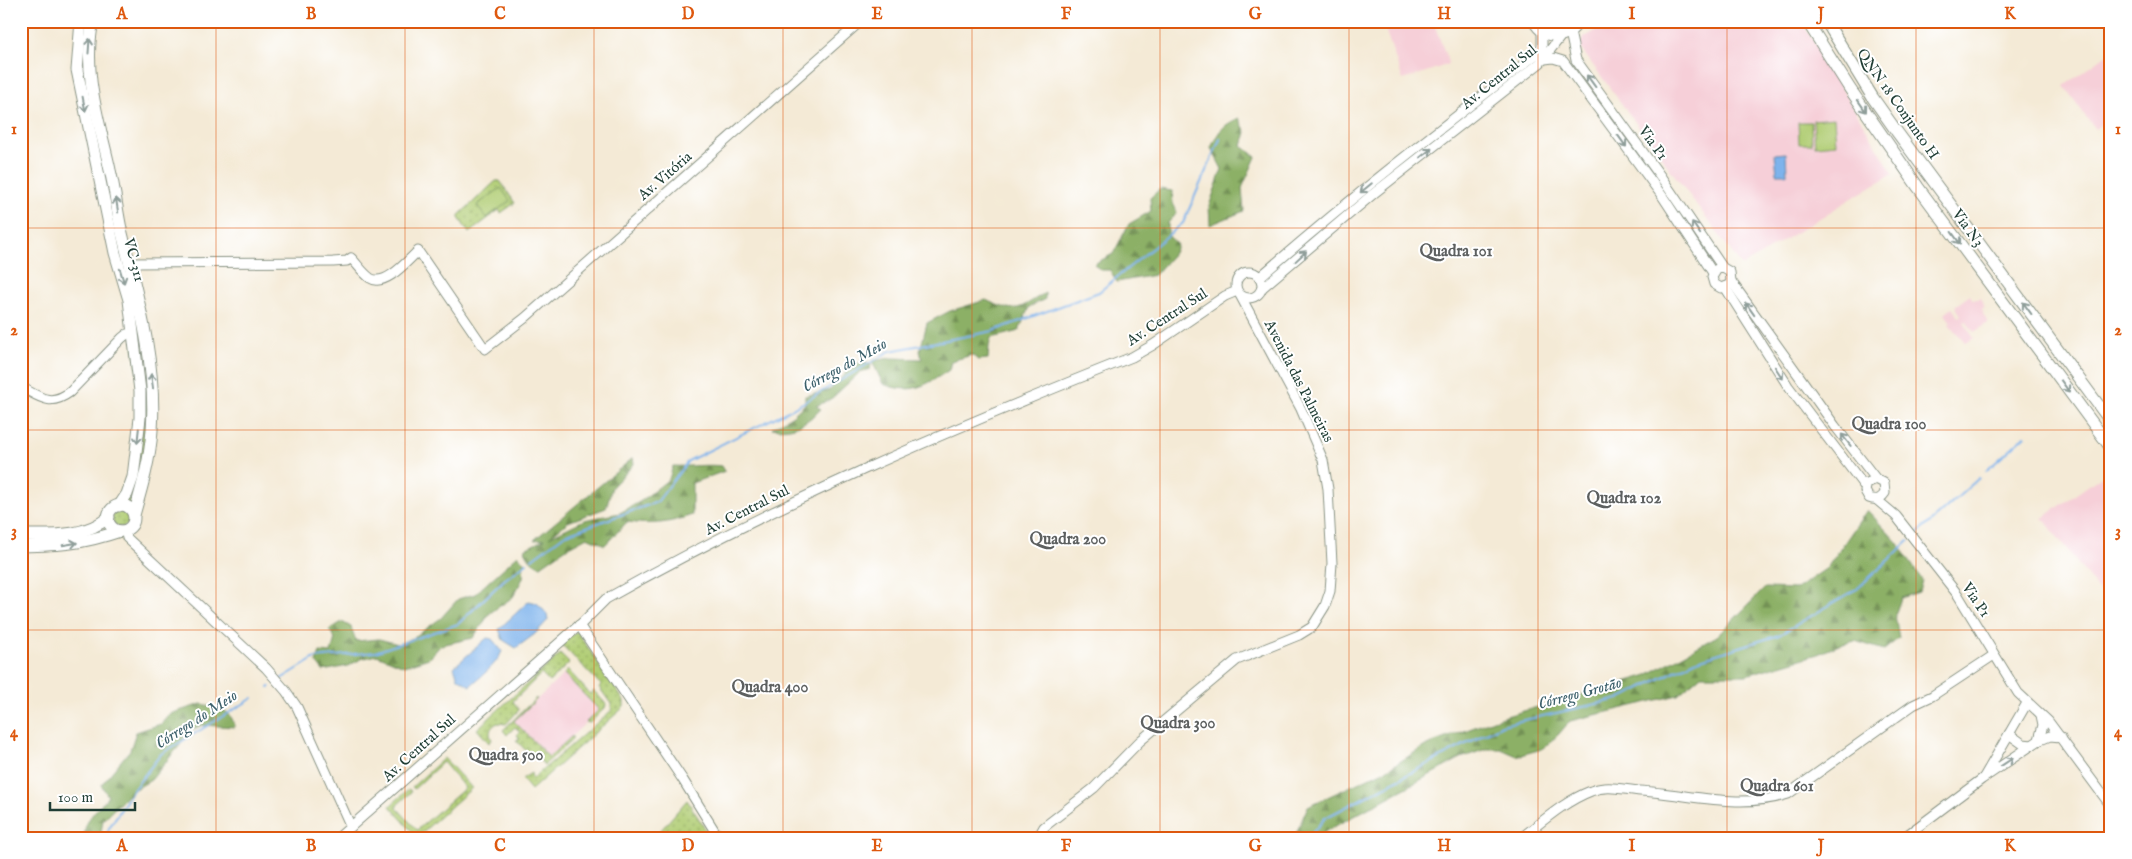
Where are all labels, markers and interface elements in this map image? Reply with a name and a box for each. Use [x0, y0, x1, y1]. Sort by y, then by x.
text: A [116, 5, 129, 25]
text: B [306, 5, 317, 25]
text: C [494, 5, 506, 25]
text: D [682, 5, 695, 25]
text: E [871, 5, 883, 25]
text: F [1061, 5, 1072, 25]
text: G [1249, 5, 1262, 25]
text: H [1437, 5, 1451, 25]
text: I [1629, 5, 1636, 25]
text: J [1816, 5, 1825, 25]
text: K [2004, 5, 2017, 25]
one-way arrow [84, 38, 93, 54]
street label: Av. Central Sul [1456, 40, 1541, 114]
street label: QNN 18 Conjunto H [1853, 45, 1944, 163]
one-way arrow [1586, 74, 1596, 88]
one-way arrow [80, 96, 89, 112]
one-way arrow [1857, 99, 1867, 113]
text: 1 [11, 120, 17, 140]
text: 1 [2115, 120, 2121, 140]
street label: Via P1 [1634, 121, 1672, 164]
one-way arrow [1617, 134, 1628, 147]
street label: Av. Vitória [633, 147, 696, 205]
one-way arrow [1419, 147, 1432, 158]
one-way arrow [1360, 183, 1373, 194]
one-way arrow [111, 197, 121, 213]
street label: Via N3 [1947, 205, 1988, 251]
one-way arrow [1690, 221, 1700, 235]
one-way arrow [1951, 231, 1962, 244]
street label: VC-311 [119, 235, 149, 284]
district label: Quadra 101 [1420, 242, 1492, 262]
one-way arrow [1294, 250, 1307, 262]
one-way arrow [117, 267, 127, 283]
street label: Av. Central Sul [1122, 283, 1212, 351]
one-way arrow [1745, 302, 1755, 316]
one-way arrow [2022, 302, 2032, 316]
street label: Avenida das Palmeiras [1259, 316, 1338, 445]
text: 2 [10, 321, 18, 341]
text: 2 [2114, 321, 2122, 341]
water label: Córrego do Meio [799, 334, 891, 397]
one-way arrow [1774, 365, 1784, 379]
one-way arrow [146, 374, 156, 390]
one-way arrow [2060, 379, 2070, 393]
district label: Quadra 100 [1852, 415, 1927, 435]
one-way arrow [134, 428, 143, 444]
one-way arrow [1841, 433, 1851, 447]
street label: Av. Central Sul [701, 480, 793, 540]
district label: Quadra 102 [1587, 489, 1662, 509]
text: 3 [11, 522, 17, 542]
text: 3 [2115, 522, 2121, 542]
district label: Quadra 200 [1030, 530, 1106, 550]
one-way arrow [62, 539, 78, 549]
street label: Via P1 [1957, 578, 1994, 621]
water label: Córrego Grotão [1536, 673, 1624, 715]
district label: Quadra 400 [732, 678, 808, 698]
water label: Córrego do Meio [152, 686, 242, 754]
street label: Av. Central Sul [378, 710, 460, 787]
district label: Quadra 300 [1141, 714, 1216, 734]
text: 4 [10, 723, 19, 743]
text: 4 [2114, 723, 2123, 743]
district label: Quadra 500 [469, 746, 543, 766]
one-way arrow [2000, 757, 2014, 767]
district label: Quadra 601 [1740, 777, 1814, 797]
scale bar [50, 779, 135, 811]
text: 100 m [58, 788, 94, 807]
text: A [116, 837, 129, 857]
text: B [306, 837, 317, 857]
text: C [494, 837, 506, 857]
text: D [682, 837, 695, 857]
text: E [871, 837, 883, 857]
text: F [1061, 837, 1072, 857]
text: G [1249, 837, 1262, 857]
text: H [1437, 837, 1451, 857]
text: I [1629, 837, 1636, 857]
text: J [1816, 837, 1825, 857]
text: K [2004, 837, 2017, 857]

